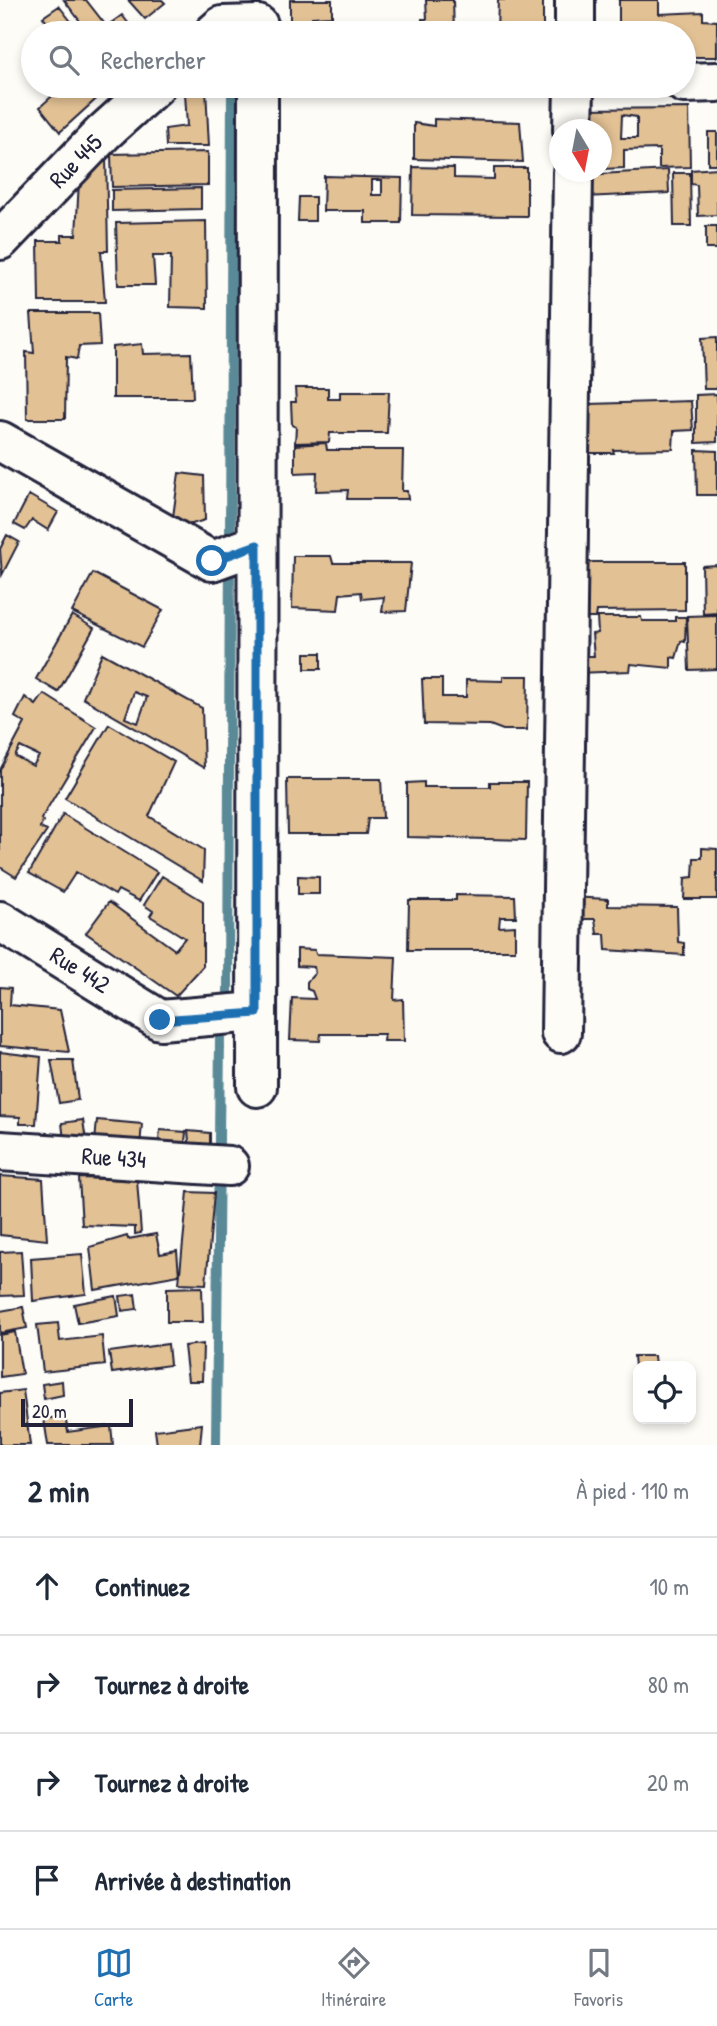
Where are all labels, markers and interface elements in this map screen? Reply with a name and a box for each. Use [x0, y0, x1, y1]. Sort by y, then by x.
search box [21, 21, 696, 98]
icon: search [45, 41, 83, 79]
text: Rechercher [101, 42, 206, 77]
north arrow [549, 119, 612, 182]
street label: Rue 445 [42, 126, 109, 194]
route start [196, 545, 227, 576]
street label: Rue 442 [45, 938, 116, 1000]
route end [144, 1004, 175, 1035]
street label: Rue 434 [81, 1139, 147, 1175]
map controls [633, 1361, 696, 1424]
button: locate [633, 1361, 696, 1424]
scale bar [21, 1396, 133, 1428]
text: 20 m [32, 1398, 67, 1424]
text: 2 min [28, 1471, 90, 1511]
text: À pied · 110 m [576, 1475, 689, 1506]
icon: ahead [28, 1567, 66, 1605]
text: Continuez [95, 1569, 190, 1604]
text: 10 m [649, 1571, 689, 1602]
icon: right [28, 1665, 66, 1703]
text: Tournez à droite [95, 1667, 249, 1702]
text: 80 m [648, 1669, 689, 1700]
icon: right [28, 1763, 66, 1801]
text: Tournez à droite [95, 1765, 249, 1800]
text: 20 m [647, 1767, 689, 1798]
icon: arrive [28, 1861, 66, 1899]
text: Arrivée à destination [95, 1863, 291, 1898]
tab: Carte [94, 1944, 133, 2012]
tab: Itinéraire [321, 1944, 386, 2012]
tab: Favoris [574, 1944, 623, 2012]

